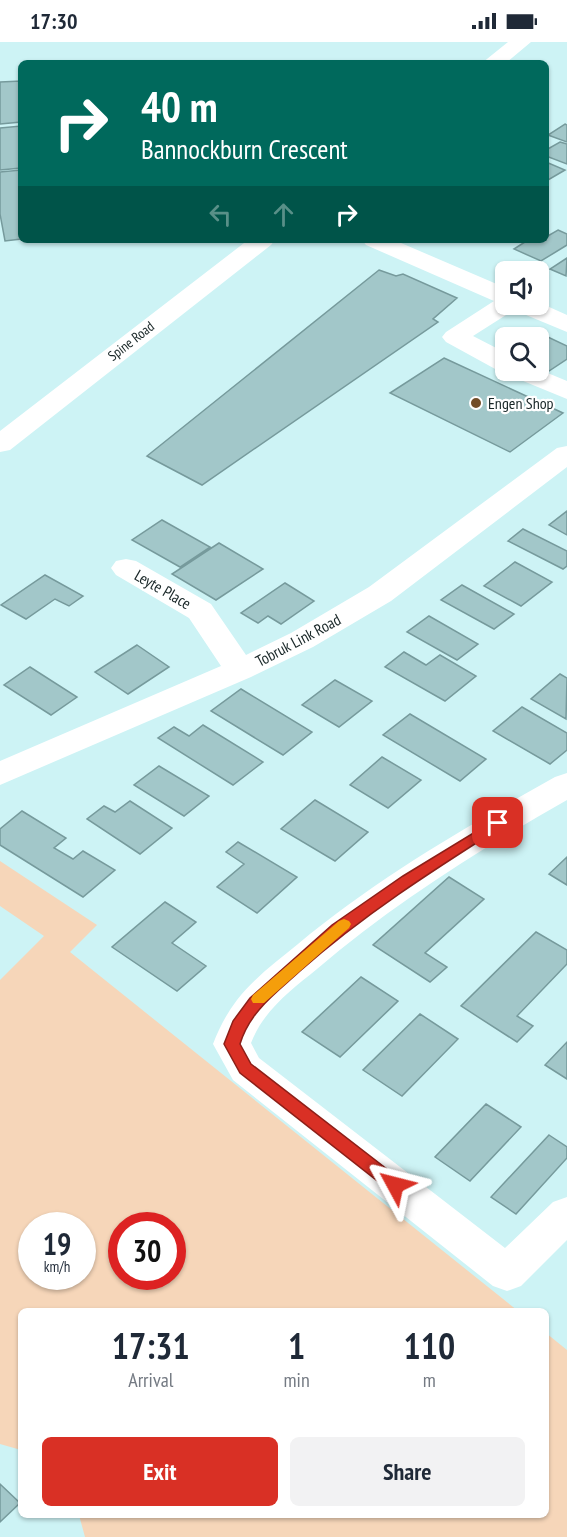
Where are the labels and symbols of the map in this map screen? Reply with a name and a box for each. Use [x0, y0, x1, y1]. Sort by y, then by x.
street label: Spine Road [104, 317, 158, 365]
place label: Engen Shop [488, 393, 554, 413]
marker: Engen Shop [469, 396, 483, 410]
street label: Leyte Place [131, 565, 195, 613]
street label: Tobruk Link Road [252, 609, 344, 671]
pin [472, 797, 523, 848]
position arrow [363, 1153, 427, 1217]
speed limit sign: 30 [108, 1212, 186, 1290]

